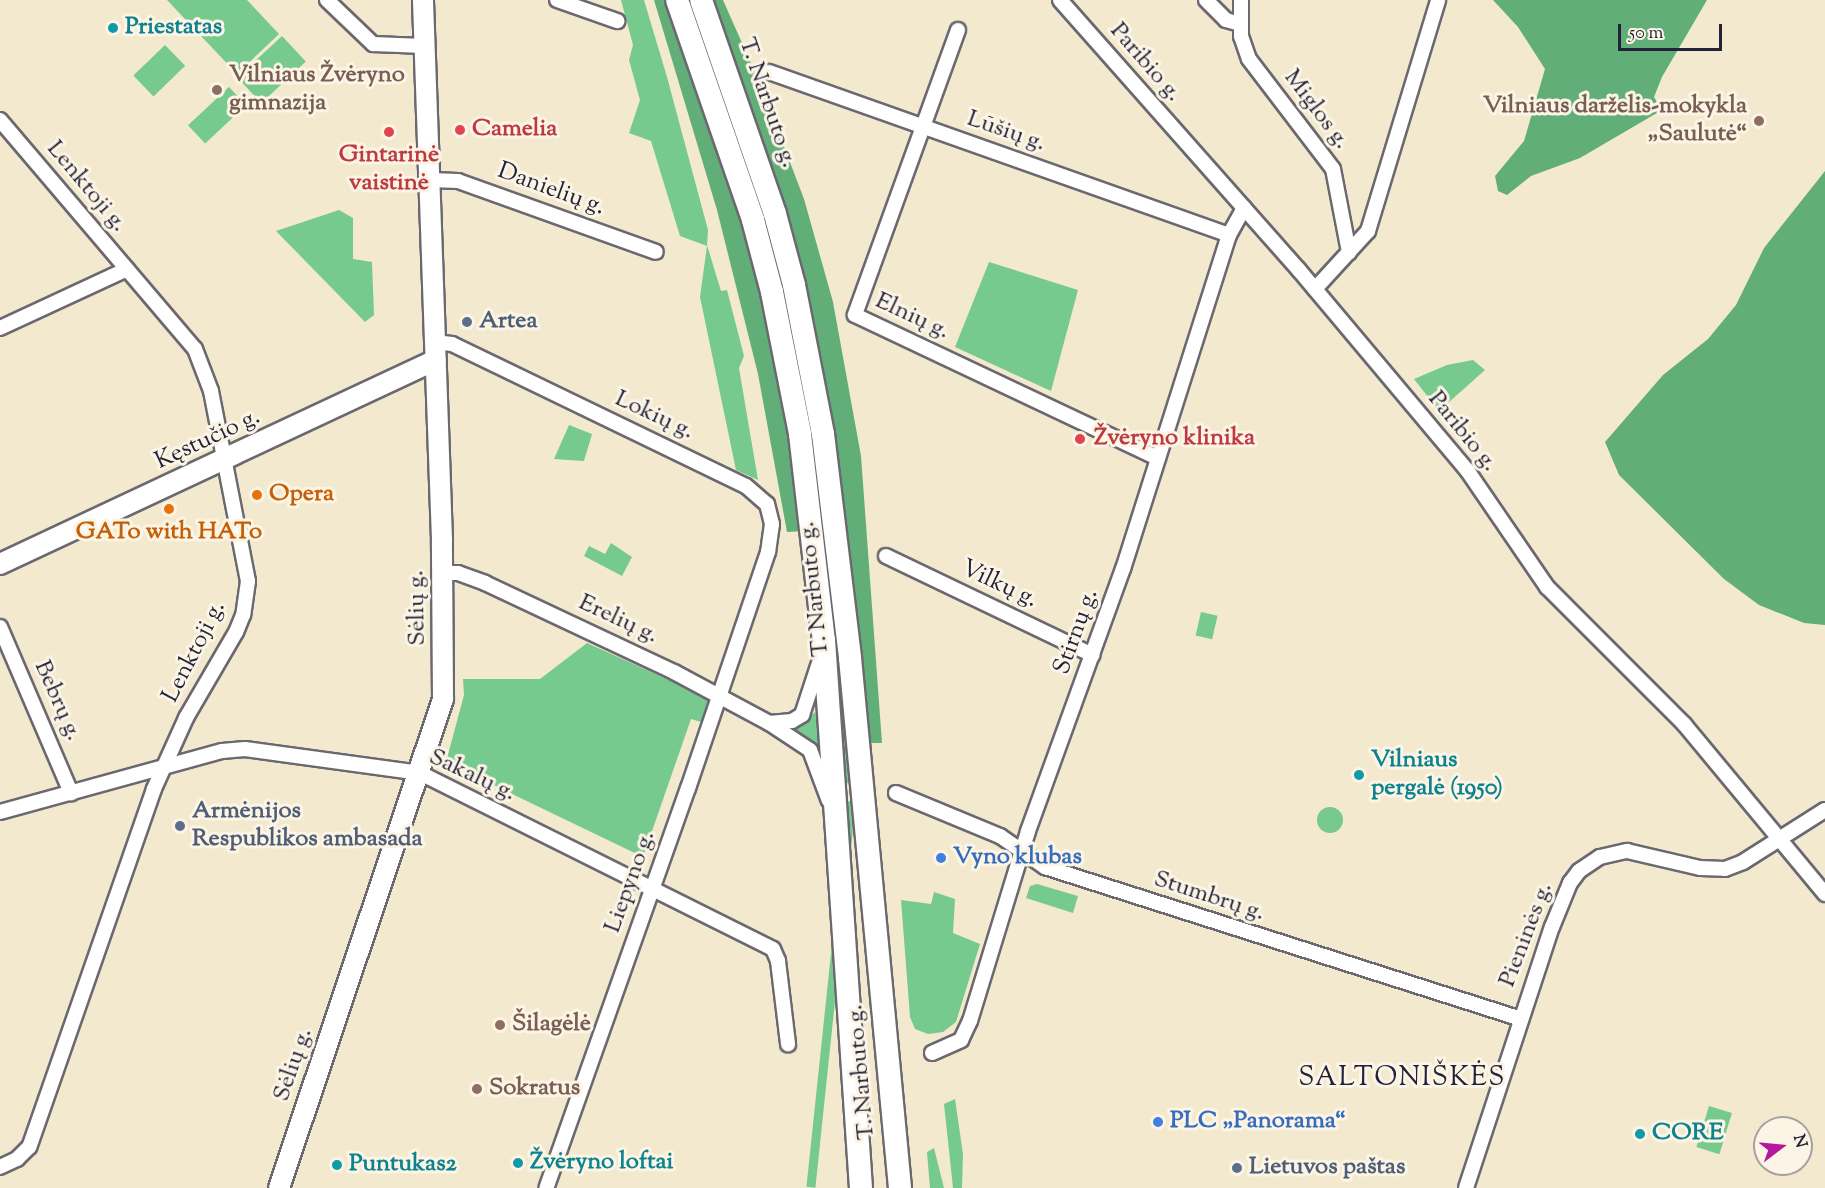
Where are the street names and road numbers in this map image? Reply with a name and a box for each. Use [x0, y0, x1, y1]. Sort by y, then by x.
street label: Paribio g. [1103, 18, 1187, 108]
street label: T. Narbuto g. [731, 34, 803, 172]
street label: Miglos g. [1277, 64, 1355, 156]
street label: Lūšių g. [963, 105, 1049, 159]
street label: Lenktoji g. [40, 136, 132, 238]
street label: Danielių g. [493, 157, 609, 223]
street label: Elnių g. [870, 287, 954, 347]
street label: Lokių g. [610, 385, 698, 447]
street label: Paribio g. [1421, 386, 1503, 478]
street label: Kęstučio g. [151, 403, 265, 477]
street label: T. Narbuto g. [794, 520, 836, 658]
street label: Vilkų g. [956, 555, 1042, 615]
street label: Sėlių g. [403, 570, 433, 646]
street label: Stirnų g. [1048, 585, 1106, 679]
street label: Erelių g. [574, 589, 662, 651]
street label: Lenktoji g. [157, 596, 233, 708]
street label: Bebrų g. [27, 656, 87, 746]
street label: Sakalų g. [424, 743, 520, 809]
street label: Liepyno g. [599, 827, 663, 937]
street label: Stumbrų g. [1150, 866, 1268, 928]
street label: Pieninės g. [1494, 879, 1560, 991]
street label: T. Narbuto g. [842, 1003, 882, 1141]
street label: Sėlių g. [268, 1025, 320, 1105]

